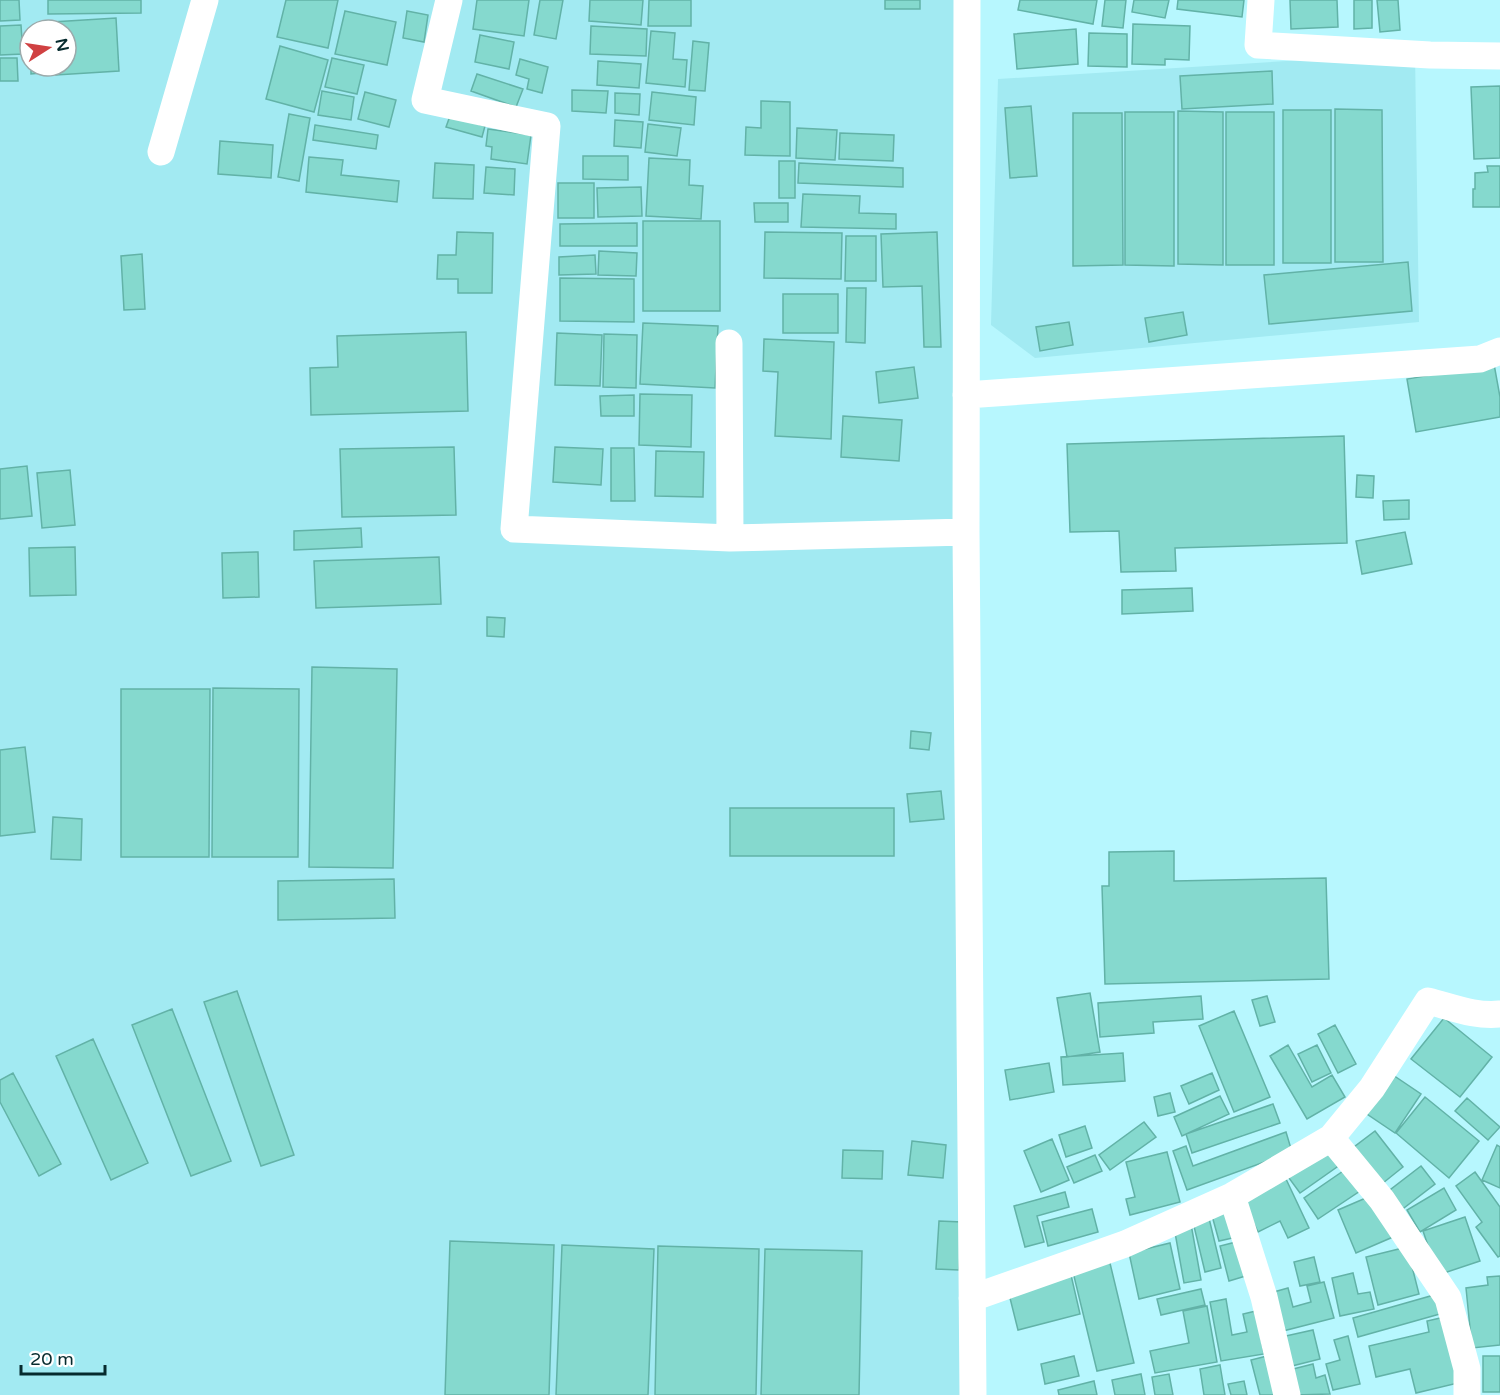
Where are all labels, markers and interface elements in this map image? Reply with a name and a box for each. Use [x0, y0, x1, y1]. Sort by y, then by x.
north arrow [18, 18, 78, 78]
text: N [51, 37, 73, 53]
scale bar [21, 1338, 105, 1376]
text: 20 m [30, 1348, 74, 1370]

